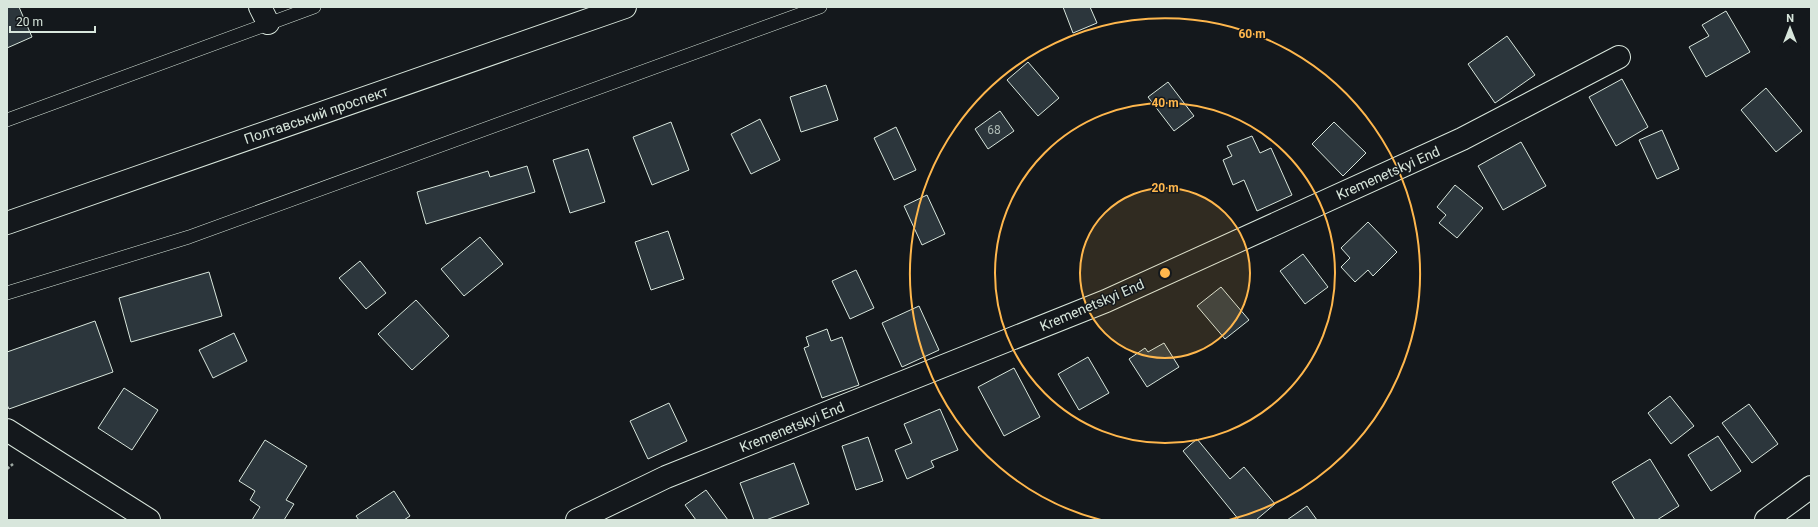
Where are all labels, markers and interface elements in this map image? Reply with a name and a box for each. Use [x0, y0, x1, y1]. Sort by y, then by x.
scale bar [10, 8, 95, 34]
north arrow [1770, 8, 1810, 48]
text: N [1786, 12, 1794, 25]
text: 20 m [16, 15, 43, 29]
text: 60 m [1238, 27, 1266, 41]
street label: Полтавський проспект [242, 83, 390, 147]
text: 40 m [1151, 96, 1179, 110]
house number: 68 [987, 123, 1001, 137]
street label: Kremenetskyi End [1334, 143, 1442, 203]
text: 20 m [1151, 181, 1179, 195]
centre of rings [1158, 266, 1172, 280]
street label: Kremenetskyi End [1037, 276, 1147, 334]
street label: Kremenetskyi End [737, 399, 847, 455]

